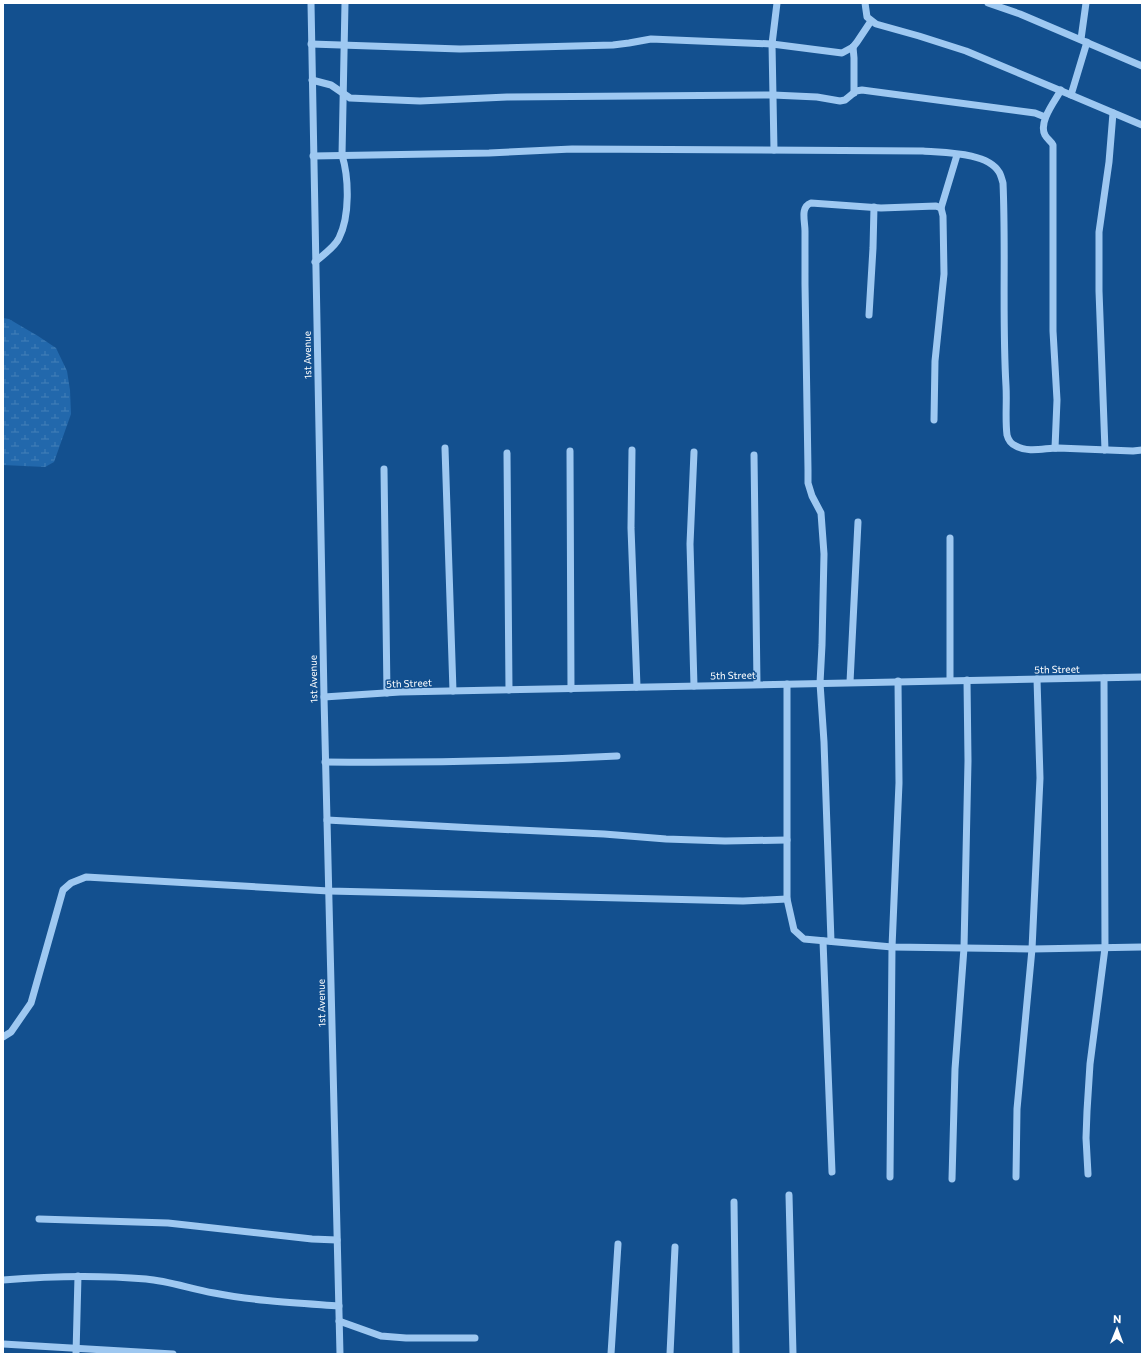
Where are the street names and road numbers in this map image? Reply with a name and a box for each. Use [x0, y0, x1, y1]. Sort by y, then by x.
street label: 1st Avenue [301, 331, 313, 379]
street label: 1st Avenue [307, 655, 319, 703]
street label: 5th Street [1034, 663, 1080, 675]
street label: 5th Street [710, 669, 756, 681]
street label: 5th Street [386, 676, 432, 690]
street label: 1st Avenue [315, 979, 327, 1027]

